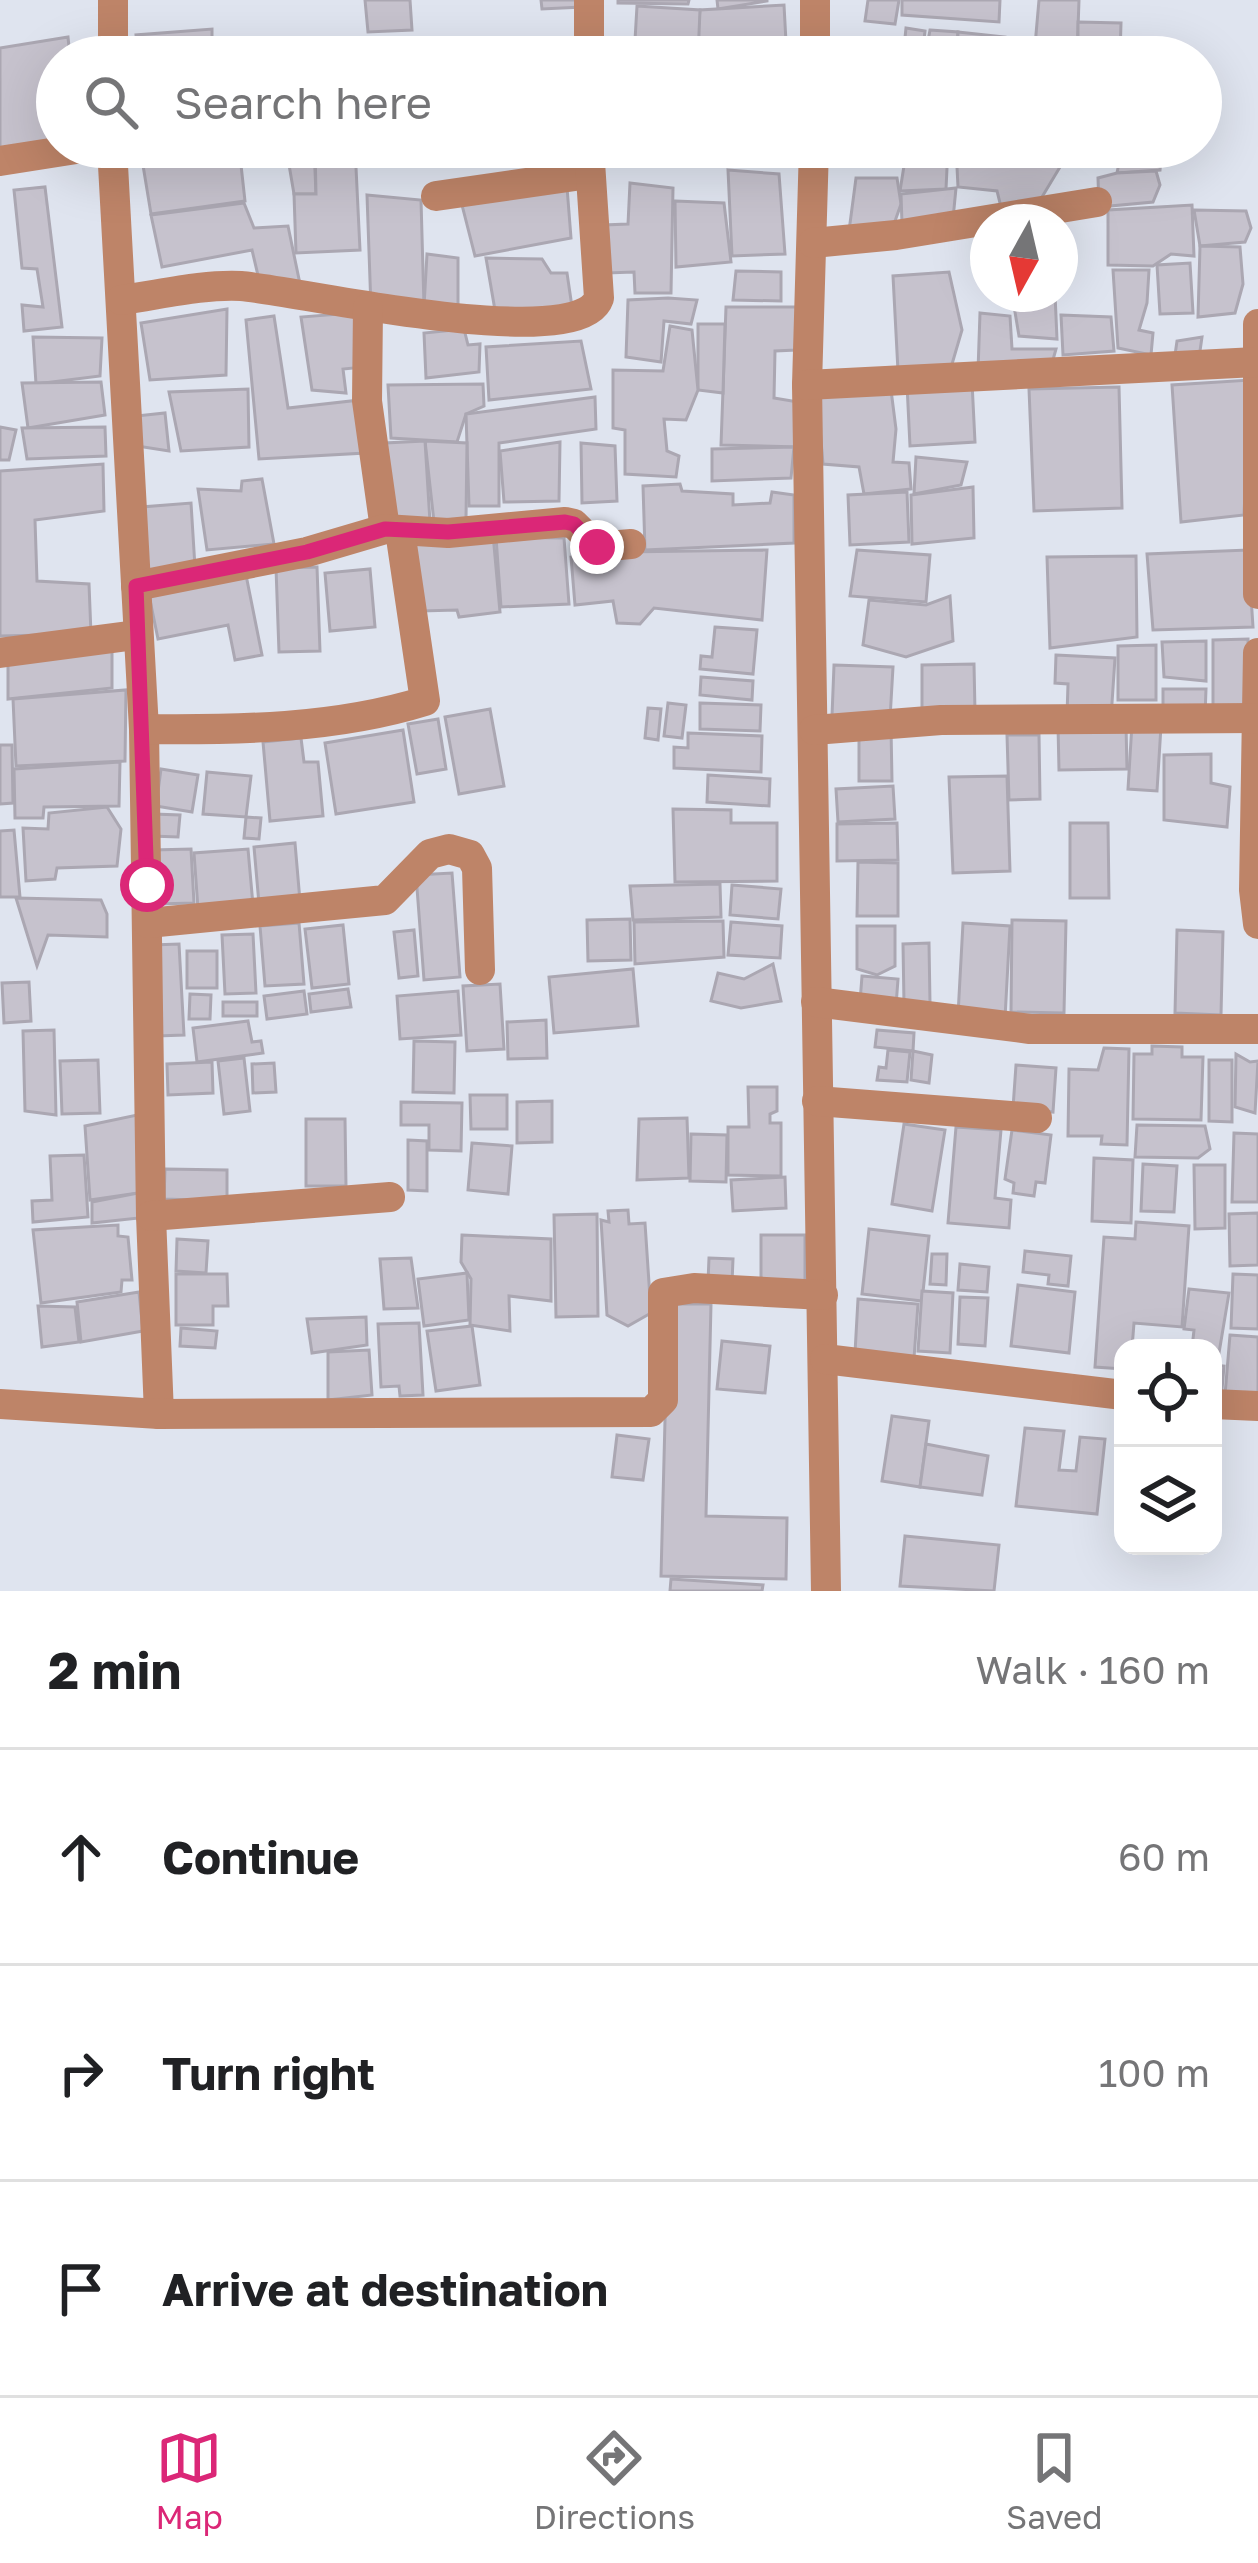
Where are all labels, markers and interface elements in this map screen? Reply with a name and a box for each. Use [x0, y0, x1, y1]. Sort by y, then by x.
search box [36, 36, 1222, 168]
icon: search [78, 69, 144, 135]
text: Search here [174, 75, 432, 129]
north arrow [970, 204, 1078, 312]
route end [570, 520, 624, 574]
route start [120, 858, 174, 912]
map controls [1114, 1339, 1222, 1555]
button: locate [1114, 1339, 1222, 1447]
button: layers [1114, 1447, 1222, 1555]
text: 2 min [48, 1639, 181, 1700]
text: Walk · 160 m [975, 1646, 1210, 1693]
icon: ahead [48, 1824, 114, 1890]
text: Continue [162, 1830, 359, 1884]
text: 60 m [1118, 1833, 1210, 1880]
icon: right [48, 2040, 114, 2106]
text: Turn right [162, 2046, 375, 2100]
text: 100 m [1098, 2049, 1210, 2096]
icon: arrive [48, 2256, 114, 2322]
text: Arrive at destination [162, 2262, 608, 2316]
tab: Map [156, 2425, 223, 2536]
tab: Directions [534, 2425, 695, 2536]
tab: Saved [1006, 2425, 1102, 2536]

